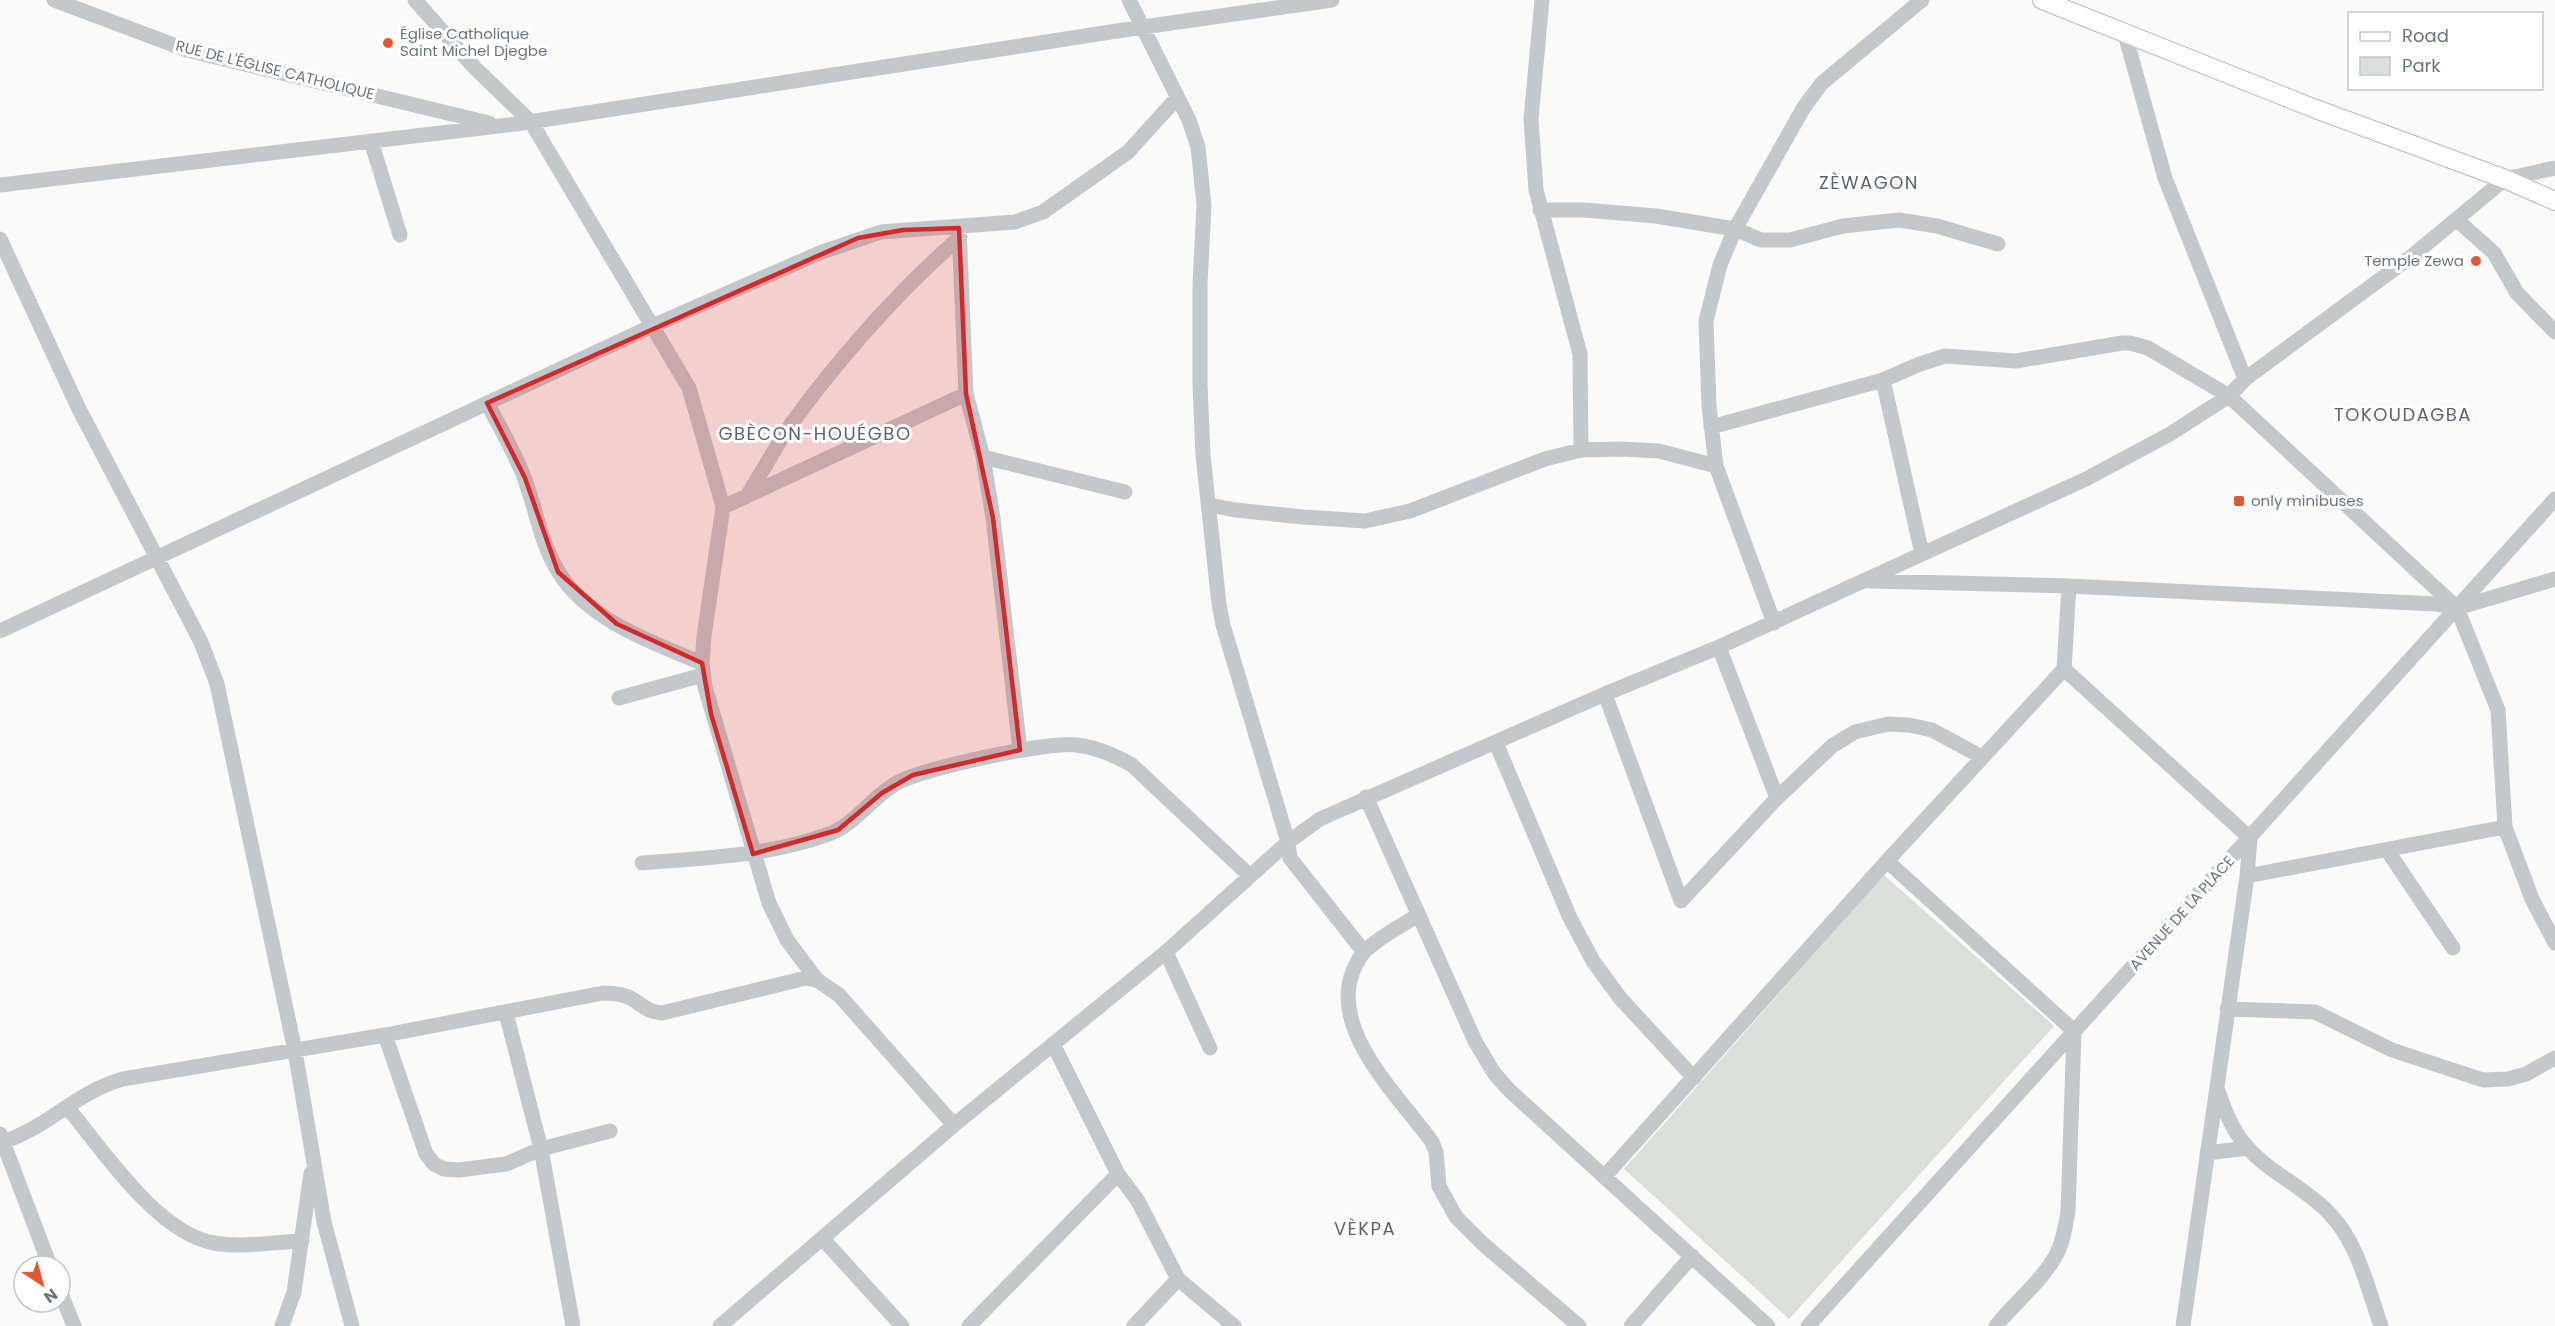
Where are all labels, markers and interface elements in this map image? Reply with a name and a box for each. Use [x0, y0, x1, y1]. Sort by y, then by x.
legend [2348, 12, 2543, 90]
place label: Église Catholique Saint Michel Djegbe [400, 23, 547, 61]
text: Road [2402, 23, 2449, 48]
street label: RUE DE L'ÉGLISE CATHOLIQUE [174, 35, 377, 104]
marker: Église Catholique Saint Michel Djegbe [381, 36, 395, 50]
text: Park [2402, 53, 2441, 78]
district label: ZÈWAGON [1819, 170, 1919, 195]
place label: Temple Zewa [2364, 250, 2464, 271]
marker: Temple Zewa [2469, 254, 2483, 268]
district label: TOKOUDAGBA [2334, 402, 2472, 427]
district label: GBÈCON-HOUÉGBO [718, 421, 912, 446]
place label: only minibuses [2251, 490, 2364, 511]
marker: only minibuses [2232, 494, 2246, 508]
street label: AVENUE DE LA PLACE [2124, 851, 2239, 975]
district label: VÈKPA [1334, 1216, 1396, 1241]
north arrow [12, 1254, 72, 1314]
text: N [39, 1283, 62, 1309]

